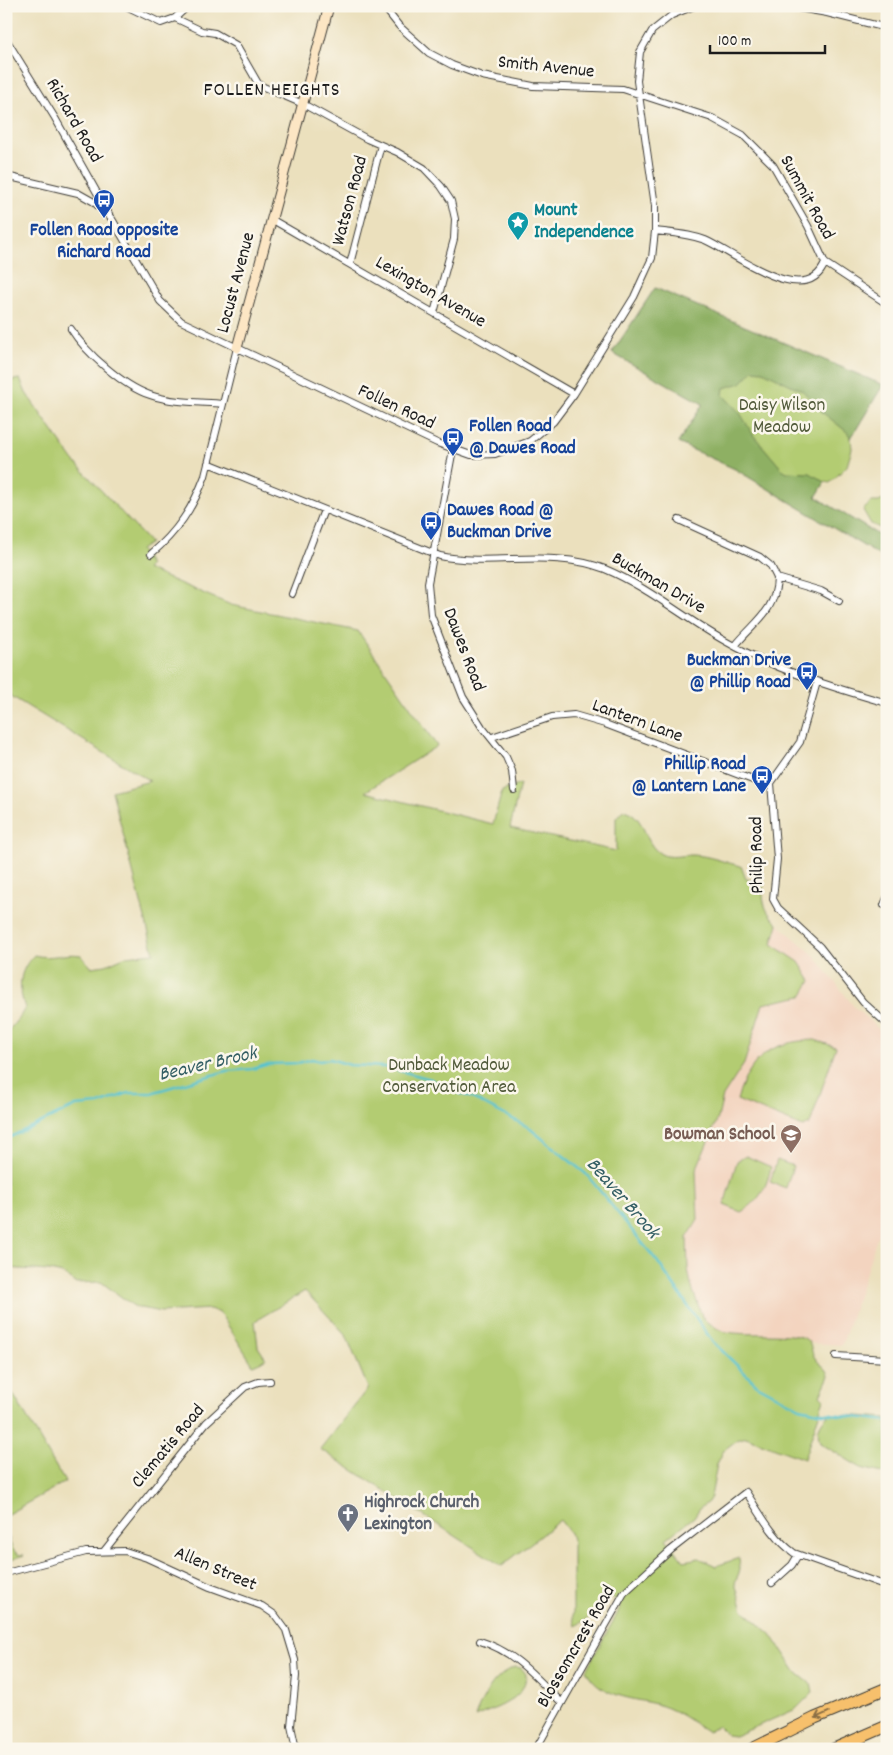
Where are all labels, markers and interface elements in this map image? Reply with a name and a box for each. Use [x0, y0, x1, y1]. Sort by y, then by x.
scale bar [710, 22, 826, 54]
text: 100 m [718, 31, 751, 53]
street label: Smith Avenue [496, 50, 596, 86]
street label: Richard Road [38, 74, 108, 168]
district label: FOLLEN HEIGHTS [204, 77, 340, 105]
street label: Summit Road [772, 151, 840, 245]
street label: Watson Road [326, 153, 376, 249]
bus stop icon: Follen Road opposite Richard Road [92, 188, 116, 219]
place label: Mount Independence [534, 198, 634, 247]
place icon: Mount Independence [506, 210, 530, 241]
place label: Follen Road opposite Richard Road [30, 218, 178, 267]
street label: Locust Avenue [211, 230, 263, 336]
street label: Lexington Avenue [369, 250, 491, 336]
street label: Follen Road [353, 378, 439, 438]
park label: Daisy Wilson Meadow [739, 393, 825, 442]
place label: Follen Road @ Dawes Road [469, 414, 576, 463]
bus stop icon: Follen Road @ Dawes Road [441, 426, 465, 457]
place label: Dawes Road @ Buckman Drive [447, 498, 554, 547]
bus stop icon: Dawes Road @ Buckman Drive [419, 510, 443, 541]
street label: Buckman Drive [606, 546, 710, 622]
street label: Dawes Road [435, 604, 491, 696]
place label: Buckman Drive @ Phillip Road [687, 648, 791, 697]
bus stop icon: Buckman Drive @ Phillip Road [795, 660, 819, 691]
street label: Lantern Lane [588, 693, 686, 751]
place label: Phillip Road @ Lantern Lane [632, 752, 746, 801]
bus stop icon: Phillip Road @ Lantern Lane [750, 764, 774, 795]
street label: Philip Road [744, 816, 772, 894]
water label: Beaver Brook [156, 1040, 261, 1090]
park label: Dunback Meadow Conservation Area [382, 1053, 517, 1102]
place label: Bowman School [664, 1122, 775, 1149]
school or university icon: Bowman School [779, 1123, 803, 1154]
water label: Beaver Brook [579, 1152, 666, 1247]
street label: Clematis Road [126, 1399, 212, 1495]
place label: Highrock Church Lexington [364, 1490, 479, 1539]
church icon: Highrock Church Lexington [336, 1502, 360, 1533]
street label: Allen Street [170, 1541, 260, 1599]
street label: Blossomcrest Road [531, 1581, 623, 1713]
one-way arrow [815, 1710, 830, 1720]

